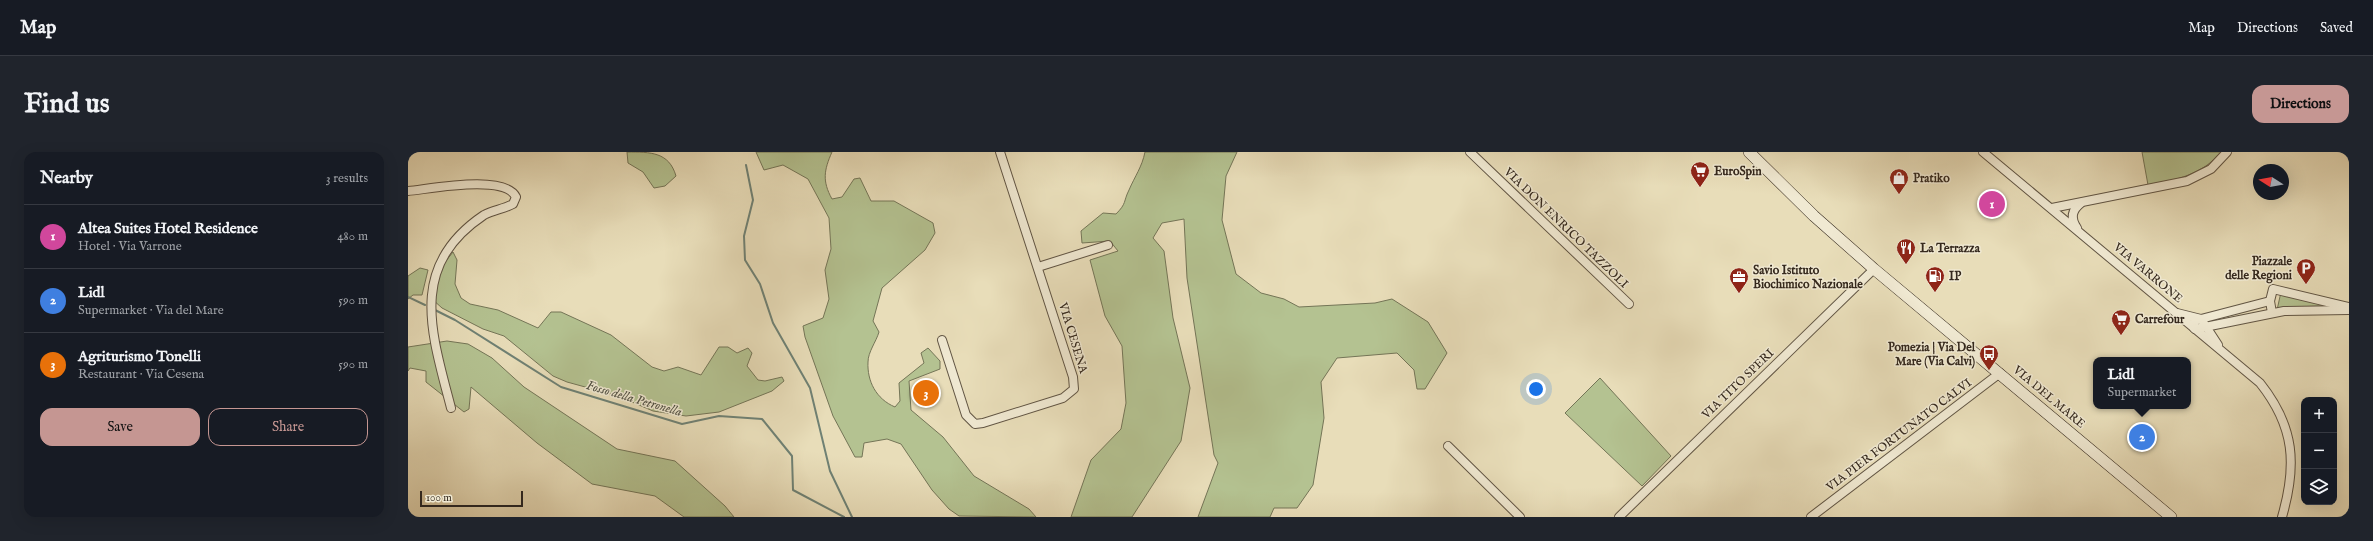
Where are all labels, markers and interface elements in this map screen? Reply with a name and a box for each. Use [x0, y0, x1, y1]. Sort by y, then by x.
text: Map [20, 16, 56, 40]
text: Map [2188, 19, 2215, 37]
text: Directions [2237, 19, 2298, 37]
text: Saved [2320, 19, 2353, 37]
button: Directions [2252, 85, 2349, 123]
text: Find us [24, 87, 110, 122]
supermarket icon: EuroSpin [1689, 160, 1711, 188]
street label: VIA DON ENRICO TAZZOLI [1500, 164, 1631, 291]
place label: EuroSpin [1714, 164, 1762, 180]
north arrow [2253, 164, 2289, 200]
shop icon: Pratiko [1888, 167, 1910, 195]
text: Nearby [40, 168, 93, 189]
text: 3 results [326, 170, 368, 187]
place label: Pratiko [1913, 171, 1950, 186]
pin: 1 [1979, 189, 2005, 219]
text: Altea Suites Hotel Residence [78, 219, 258, 238]
text: 1 [51, 228, 55, 245]
text: 480 m [337, 228, 368, 245]
restaurant icon: La Terrazza [1895, 237, 1917, 265]
text: Hotel · Via Varrone [78, 238, 182, 255]
street label: VIA VARRONE [2110, 239, 2186, 306]
place label: La Terrazza [1919, 241, 1981, 256]
place label: Piazzale delle Regioni [2225, 254, 2293, 284]
parking icon: Piazzale delle Regioni [2295, 257, 2317, 285]
place label: Savio Istituto Biochimico Nazionale [1753, 263, 1863, 292]
fuel station icon: IP [1924, 265, 1946, 293]
office icon: Savio Istituto Biochimico Nazionale [1728, 266, 1750, 294]
place label: IP [1949, 269, 1961, 284]
text: Lidl [78, 283, 105, 302]
text: 2 [50, 292, 56, 309]
text: 590 m [338, 292, 368, 309]
street label: VIA CESENA [1055, 300, 1091, 376]
text: Supermarket · Via del Mare [78, 302, 224, 319]
supermarket icon: Carrefour [2110, 308, 2132, 336]
place label: Carrefour [2135, 312, 2185, 327]
place label: Pomezia | Via Del Mare (Via Calvi) [1888, 340, 1976, 369]
bus stop icon: Pomezia | Via Del Mare (Via Calvi) [1978, 343, 2000, 371]
street label: VIA TITO SPERI [1698, 346, 1777, 423]
text: Agriturismo Tonelli [78, 347, 201, 366]
text: 3 [51, 356, 55, 373]
text: 590 m [338, 356, 368, 373]
popup [2093, 357, 2191, 409]
street label: VIA DEL MARE [2009, 362, 2088, 432]
text: Lidl [2108, 365, 2134, 384]
text: Restaurant · Via Cesena [78, 366, 204, 383]
street label: VIA PIER FORTUNATO CALVI [1823, 375, 1975, 495]
water label: Fosso della Petronella [584, 377, 684, 421]
pin: 3 [913, 378, 939, 408]
your location [1526, 379, 1546, 399]
text: Supermarket [2108, 384, 2176, 401]
map controls [2301, 397, 2337, 505]
button: + [2301, 397, 2337, 433]
button: Save [40, 408, 200, 446]
button: Share [208, 408, 368, 446]
pin: 2 [2129, 422, 2155, 452]
button: − [2301, 433, 2337, 469]
button: layers [2301, 469, 2337, 505]
scale bar [420, 489, 523, 508]
text: 100 m [426, 491, 452, 505]

